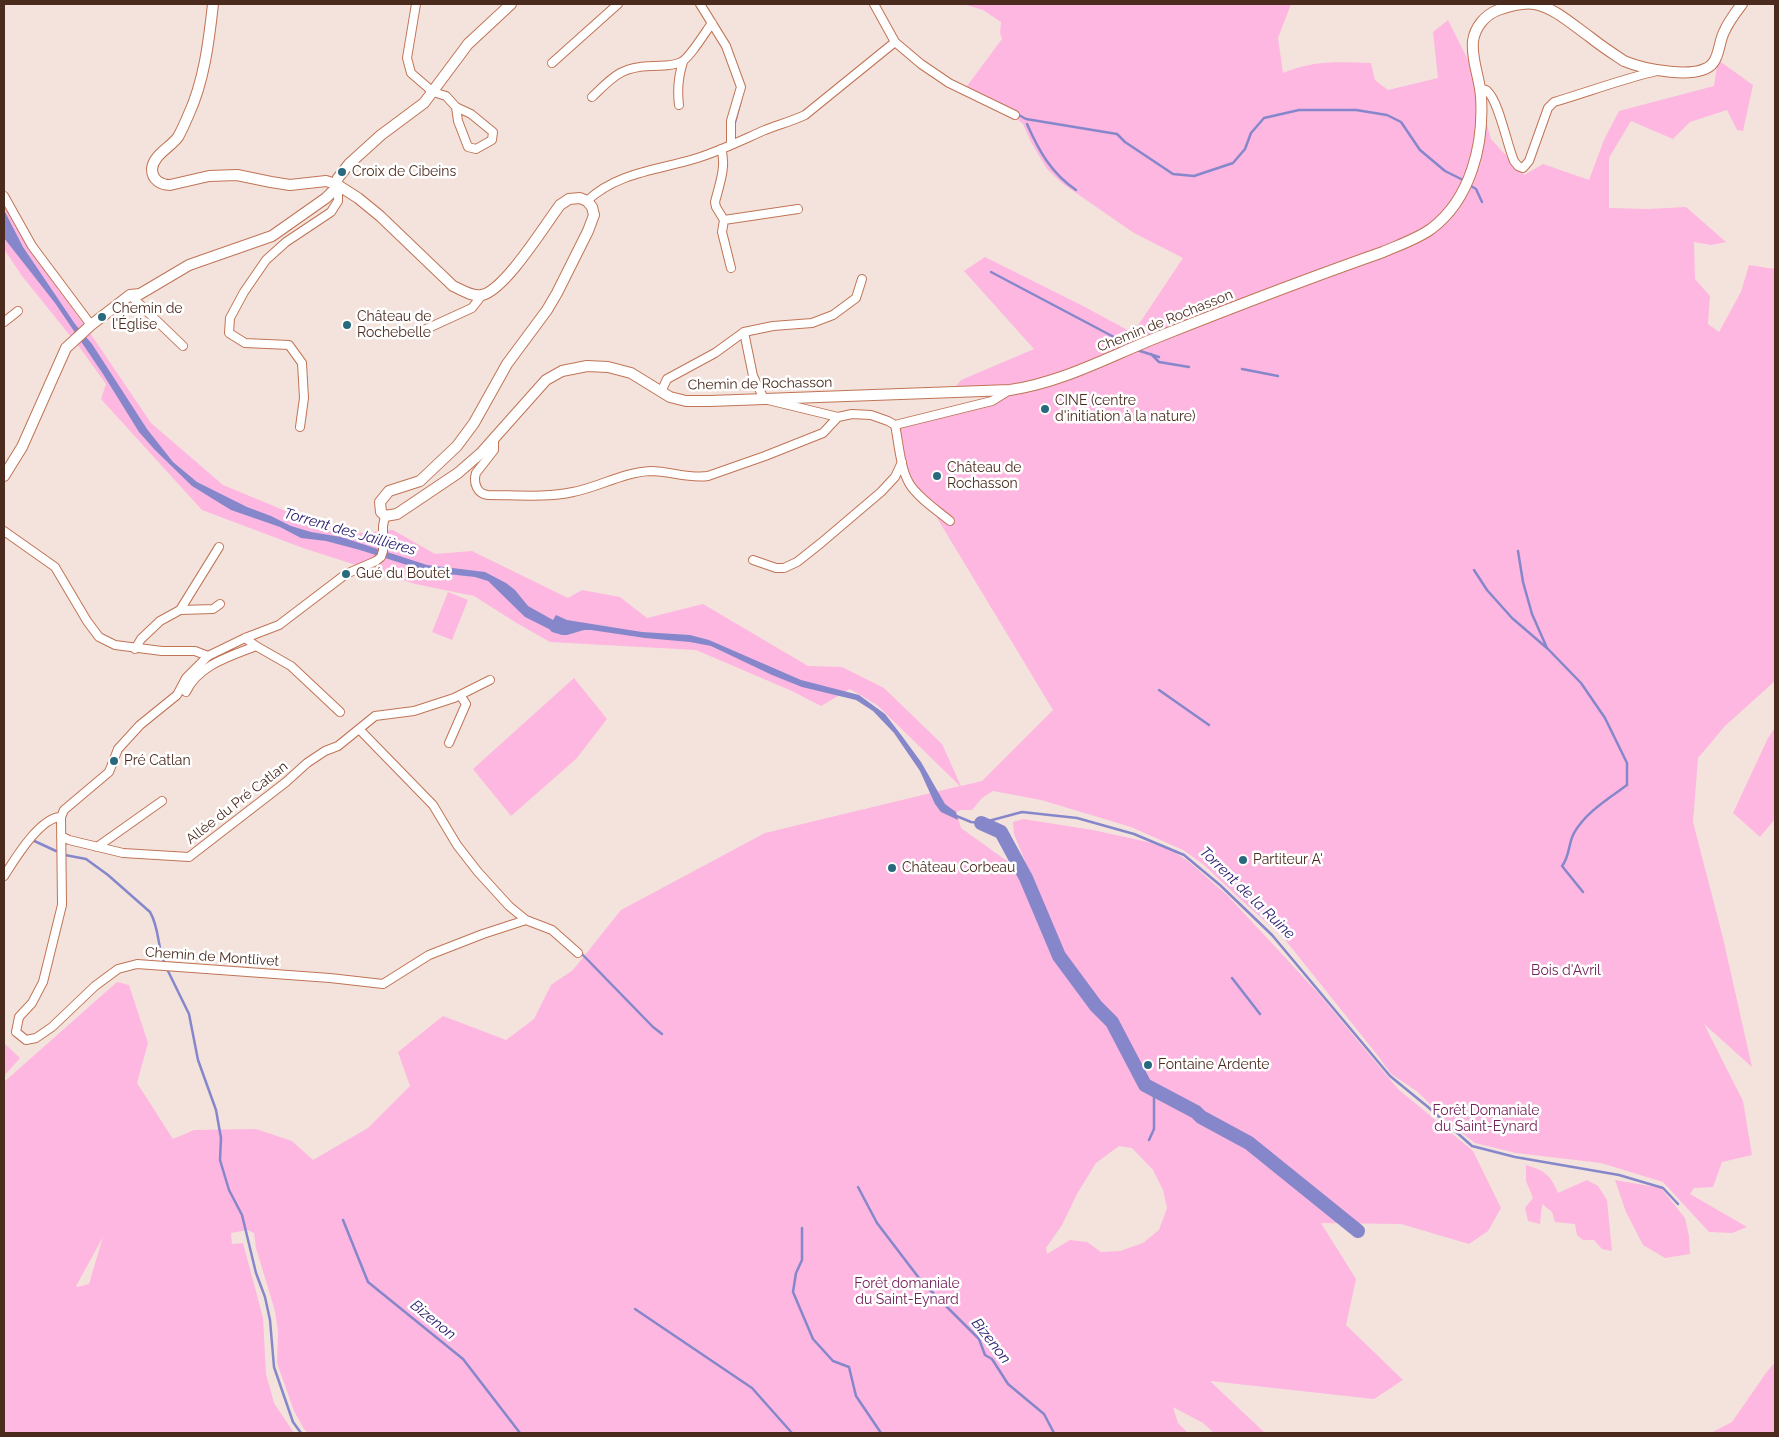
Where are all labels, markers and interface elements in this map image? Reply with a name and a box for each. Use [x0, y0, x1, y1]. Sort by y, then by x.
place label: Croix de Cibeins [352, 164, 456, 180]
marker: Croix de Cibeins [336, 166, 348, 178]
street label: Chemin de Rochasson [1095, 286, 1235, 356]
place label: Chemin de l'Église [112, 301, 183, 334]
place label: Château de Rochebelle [357, 309, 432, 342]
marker: Chemin de l'Église [96, 311, 108, 323]
marker: Château de Rochebelle [341, 319, 353, 331]
street label: Chemin de Rochasson [687, 374, 833, 394]
place label: CINE (centre d'initiation à la nature) [1055, 393, 1195, 426]
marker: CINE (centre d'initiation à la nature) [1039, 403, 1051, 415]
place label: Château de Rochasson [947, 460, 1022, 492]
marker: Château de Rochasson [931, 470, 943, 482]
water label: Torrent des Jaillières [282, 505, 418, 559]
place label: Gué du Boutet [356, 566, 450, 582]
marker: Gué du Boutet [340, 568, 352, 580]
place label: Pré Catlan [124, 753, 191, 769]
marker: Pré Catlan [108, 755, 120, 767]
street label: Allée du Pré Catlan [183, 758, 291, 848]
water label: Torrent de la Ruine [1196, 843, 1298, 943]
place label: Partiteur A' [1253, 852, 1323, 868]
marker: Partiteur A' [1237, 854, 1249, 866]
place label: Château Corbeau [902, 860, 1015, 876]
marker: Château Corbeau [886, 862, 898, 874]
street label: Chemin de Montlivet [144, 944, 280, 970]
park label: Bois d'Avril [1531, 963, 1601, 979]
place label: Fontaine Ardente [1158, 1057, 1270, 1073]
marker: Fontaine Ardente [1142, 1059, 1154, 1071]
park label: Forêt Domaniale du Saint-Eynard [1433, 1103, 1539, 1136]
park label: Forêt domaniale du Saint-Eynard [854, 1276, 960, 1308]
water label: Bizenon [407, 1296, 459, 1344]
water label: Bizenon [968, 1315, 1014, 1367]

